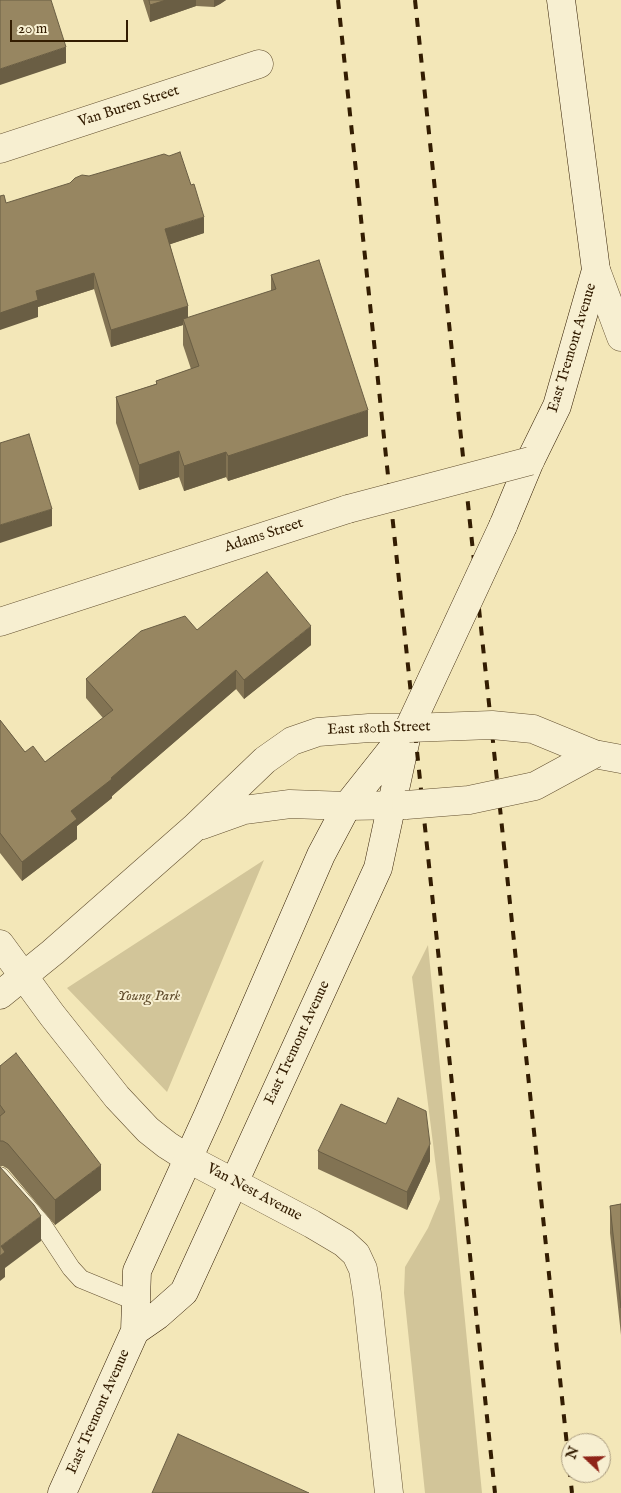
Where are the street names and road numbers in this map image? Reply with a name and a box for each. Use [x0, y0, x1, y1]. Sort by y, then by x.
street label: Van Buren Street [76, 82, 182, 132]
street label: East Tremont Avenue [545, 281, 601, 415]
street label: Adams Street [222, 515, 306, 557]
street label: East 180th Street [327, 718, 431, 740]
street label: East Tremont Avenue [261, 978, 335, 1108]
street label: Van Nest Avenue [203, 1160, 305, 1226]
street label: East Tremont Avenue [63, 1347, 135, 1477]

